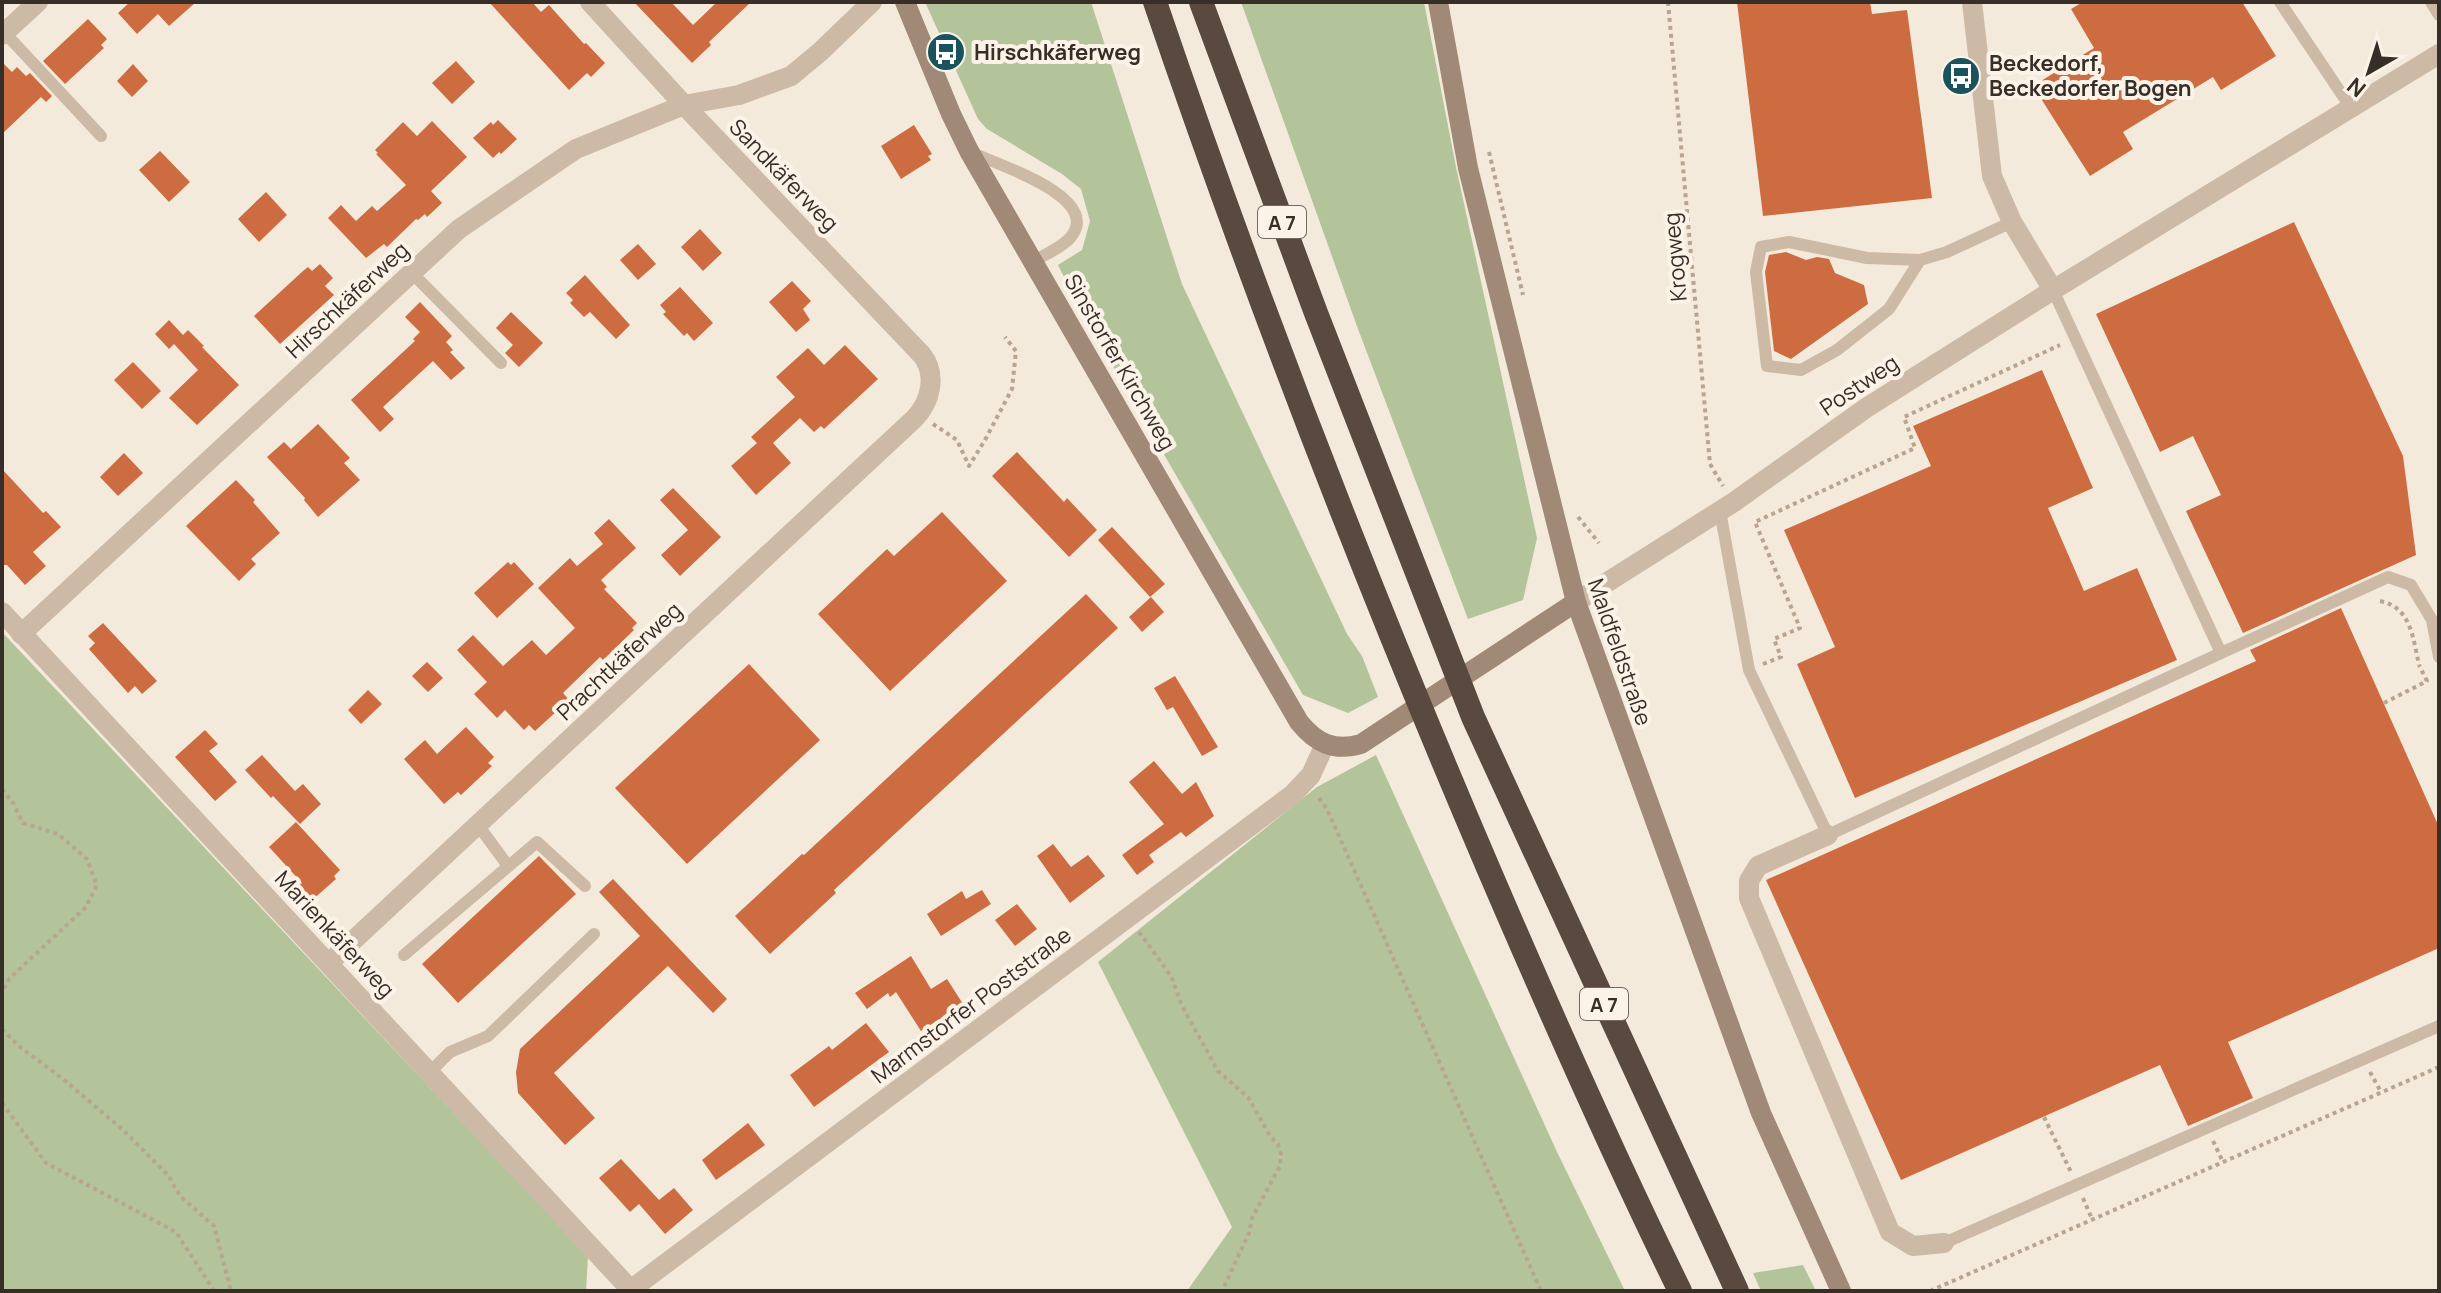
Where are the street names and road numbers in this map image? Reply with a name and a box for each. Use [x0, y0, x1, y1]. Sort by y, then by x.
street label: Sandkäferweg [723, 112, 845, 238]
road number: A 7 [1258, 206, 1306, 238]
street label: Krogweg [1656, 211, 1694, 303]
street label: Hirschkäferweg [279, 235, 415, 365]
street label: Sinstorfer Kirchweg [1057, 268, 1183, 456]
street label: Postweg [1814, 348, 1904, 422]
street label: Maldfeldstraße [1581, 575, 1659, 730]
street label: Prachtkäferweg [550, 595, 688, 727]
street label: Marienkäferweg [268, 864, 402, 1004]
street label: Marmstorfer Poststraße [865, 920, 1077, 1090]
road number: A 7 [1580, 988, 1628, 1020]

